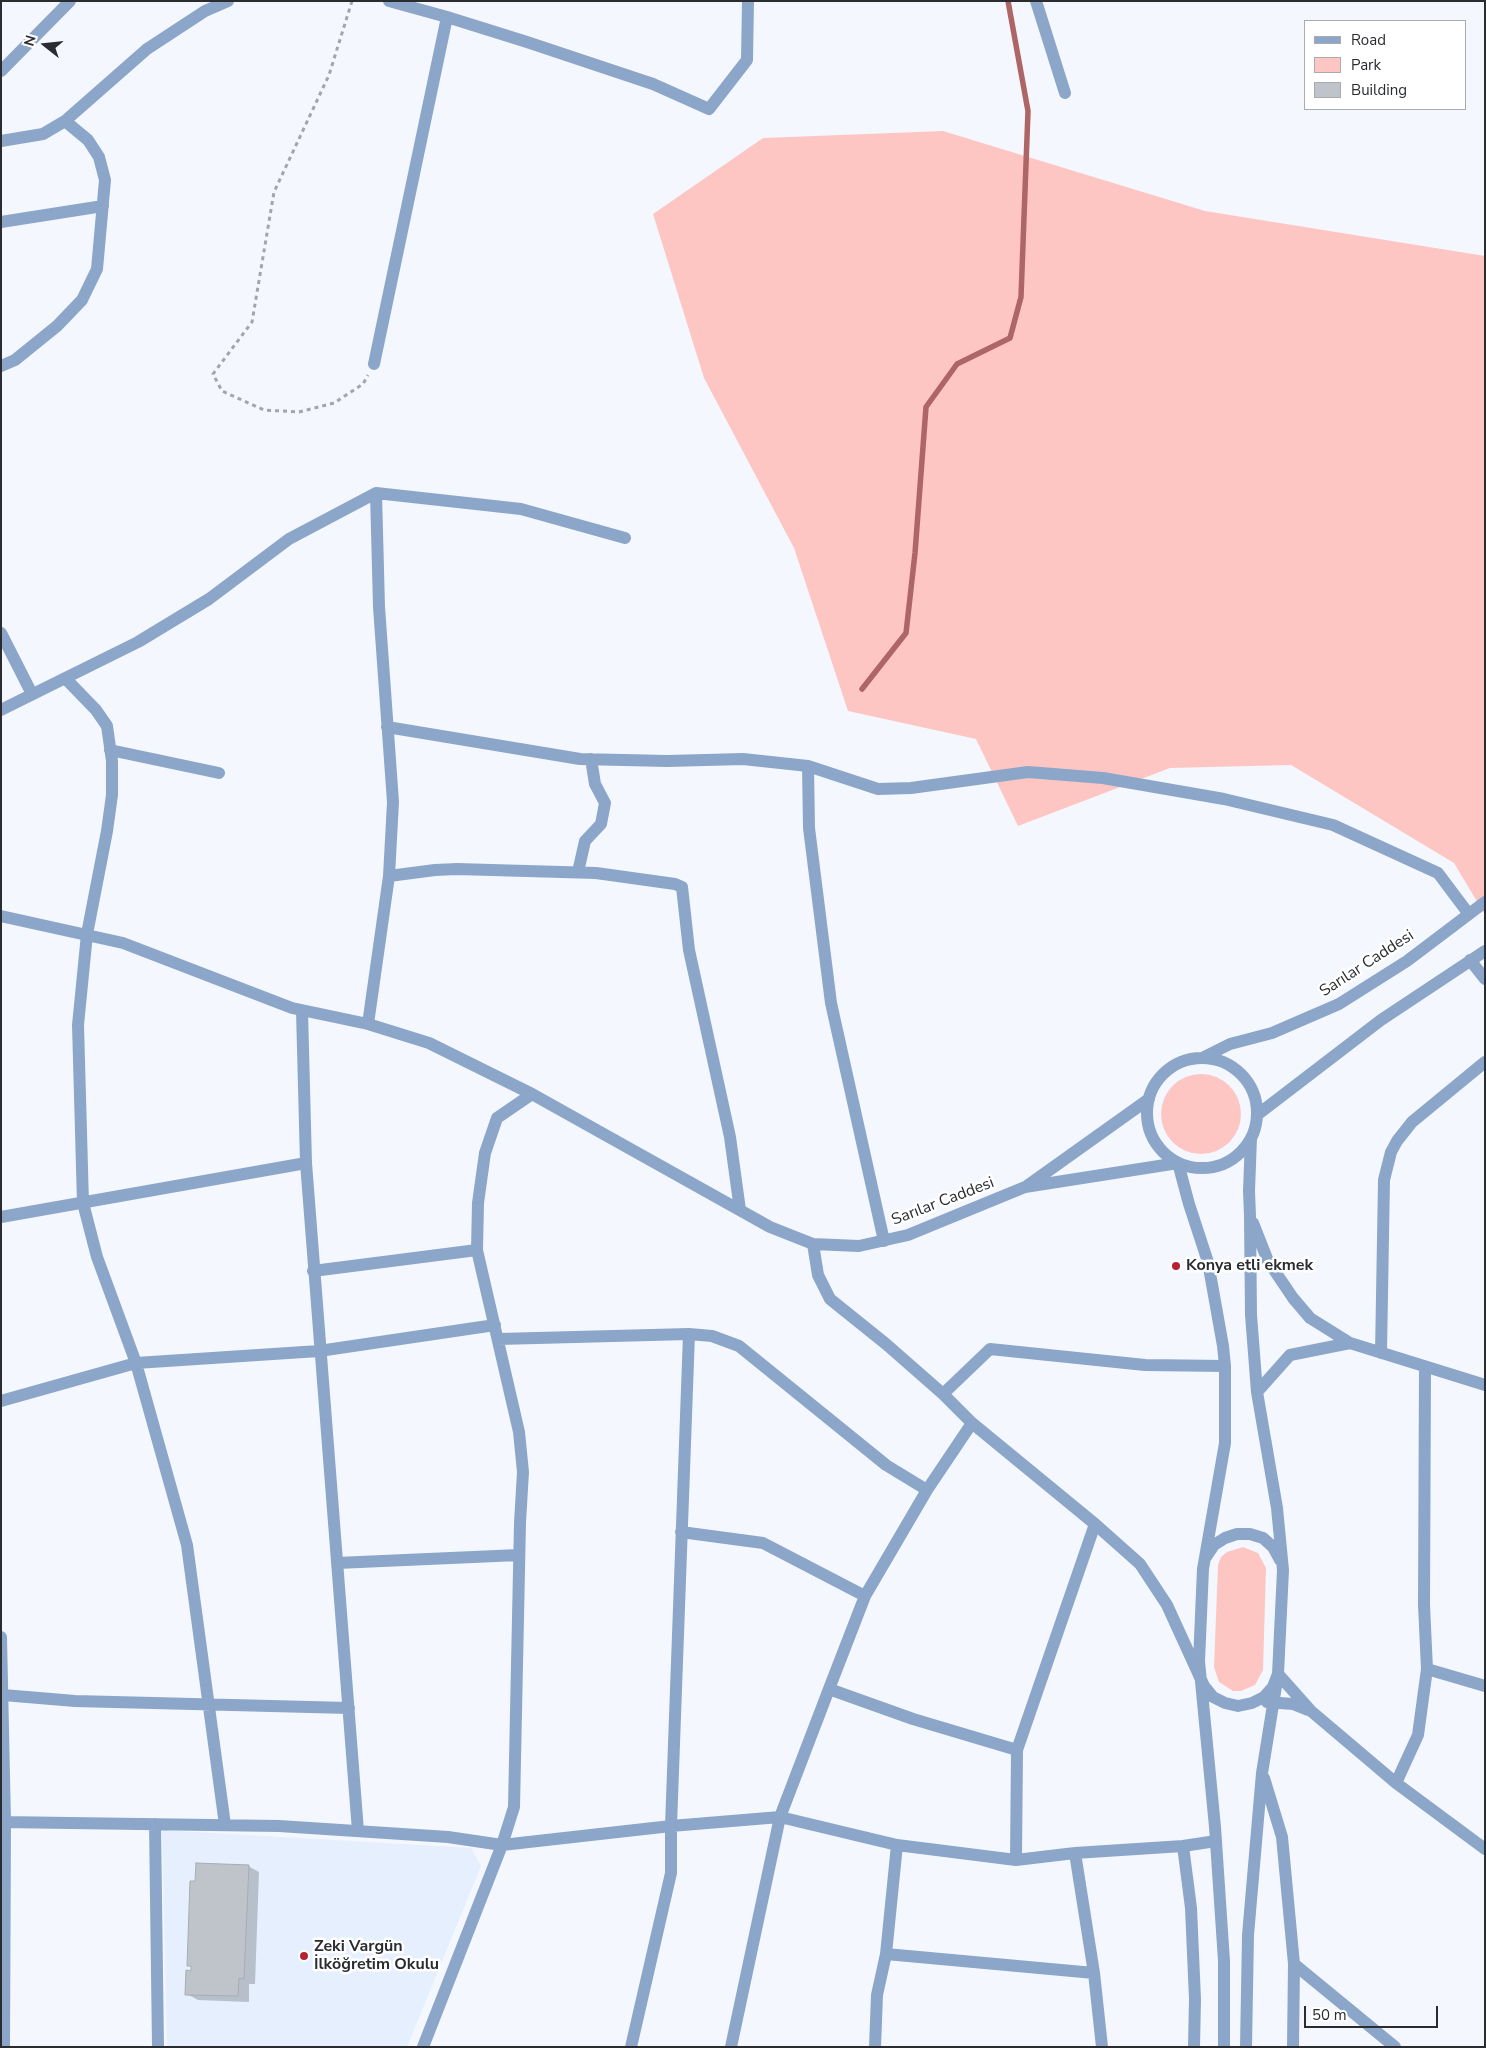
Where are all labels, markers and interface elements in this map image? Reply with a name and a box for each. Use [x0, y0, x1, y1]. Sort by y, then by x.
north arrow [20, 20, 70, 70]
legend [1304, 20, 1466, 110]
text: Road [1351, 30, 1386, 50]
text: N [20, 33, 41, 48]
text: Park [1351, 55, 1381, 75]
text: Building [1351, 80, 1407, 100]
street label: Sarılar Caddesi [1316, 926, 1418, 1002]
street label: Sarılar Caddesi [889, 1174, 997, 1230]
place label: Konya etli ekmek [1186, 1256, 1313, 1276]
marker: Konya etli ekmek [1170, 1260, 1182, 1272]
place label: Zeki Vargün İlköğretim Okulu [314, 1937, 439, 1975]
marker: Zeki Vargün İlköğretim Okulu [298, 1950, 310, 1962]
scale bar [1306, 1996, 1440, 2028]
text: 50 m [1312, 2005, 1347, 2025]

